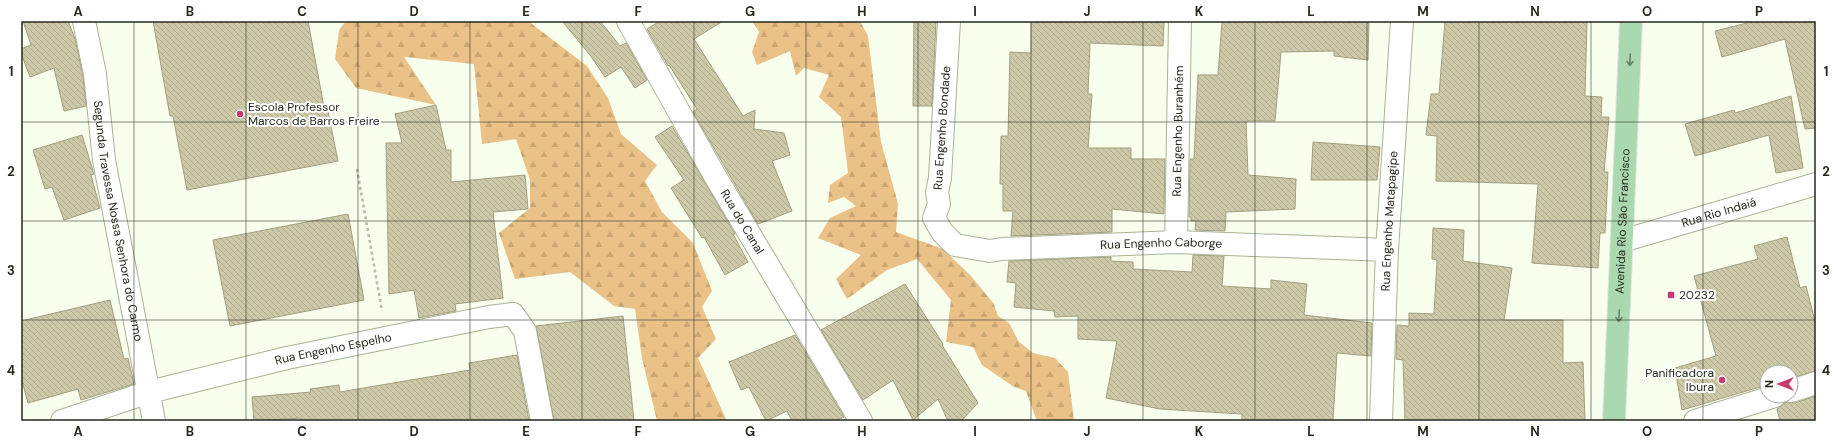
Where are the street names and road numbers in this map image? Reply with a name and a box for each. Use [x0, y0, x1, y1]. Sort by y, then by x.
street label: Rua Engenho Bondade [930, 65, 954, 191]
street label: Rua Engenho Buranhém [1169, 65, 1187, 197]
street label: Segunda Travessa Nossa Senhora do Carmo [90, 100, 147, 343]
street label: Avenida Rio São Francisco [1611, 148, 1634, 294]
street label: Rua Engenho Matapagipe [1378, 150, 1401, 292]
street label: Rua do Canal [717, 186, 768, 257]
street label: Rua Rio Indaiá [1680, 194, 1758, 231]
street label: Rua Engenho Caborge [1100, 234, 1223, 253]
street label: Rua Engenho Espelho [273, 329, 393, 369]

